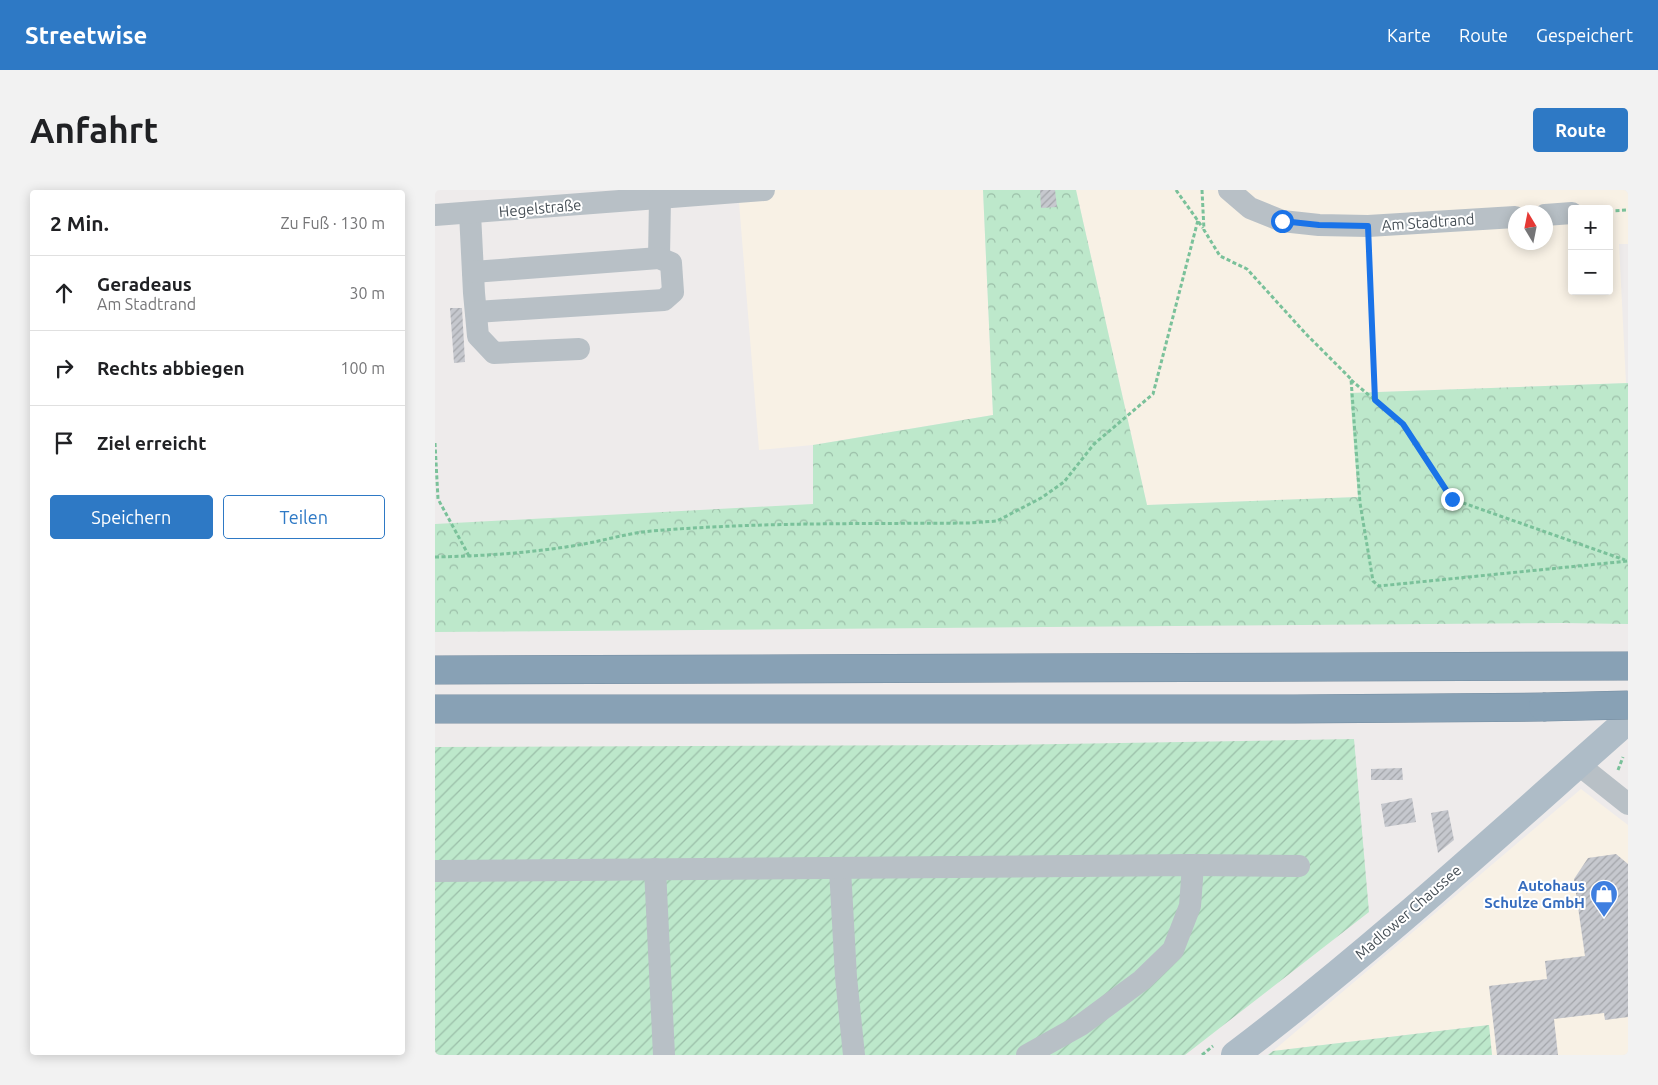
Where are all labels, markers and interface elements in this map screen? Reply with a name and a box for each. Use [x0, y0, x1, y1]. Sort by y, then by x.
text: Streetwise [25, 22, 147, 49]
text: Karte [1387, 25, 1431, 45]
text: Route [1459, 25, 1508, 45]
text: Gespeichert [1536, 25, 1633, 45]
button: Route [1533, 108, 1628, 152]
text: Anfahrt [30, 110, 158, 150]
street label: Hegelstraße [498, 196, 582, 220]
north arrow [1508, 205, 1553, 250]
map controls [1568, 205, 1613, 295]
button: + [1568, 205, 1613, 250]
route start [1271, 210, 1294, 233]
street label: Am Stadtrand [1381, 210, 1475, 234]
text: 2 Min. [50, 211, 109, 235]
text: Zu Fuß · 130 m [280, 214, 385, 232]
button: − [1568, 250, 1613, 295]
text: Geradeaus [97, 273, 192, 295]
icon: ahead [50, 279, 78, 307]
text: 30 m [349, 284, 385, 302]
text: Am Stadtrand [97, 295, 196, 313]
icon: right [50, 354, 78, 382]
text: Rechts abbiegen [97, 357, 245, 379]
text: 100 m [340, 359, 385, 377]
icon: arrive [50, 429, 78, 457]
text: Ziel erreicht [97, 432, 206, 454]
route end [1441, 488, 1464, 511]
button: Speichern [50, 495, 213, 539]
button: Teilen [223, 495, 385, 539]
street label: Madlower Chaussee [1352, 861, 1464, 963]
place label: Autohaus Schulze GmbH [1484, 877, 1585, 911]
shop icon: Autohaus Schulze GmbH [1589, 879, 1619, 918]

